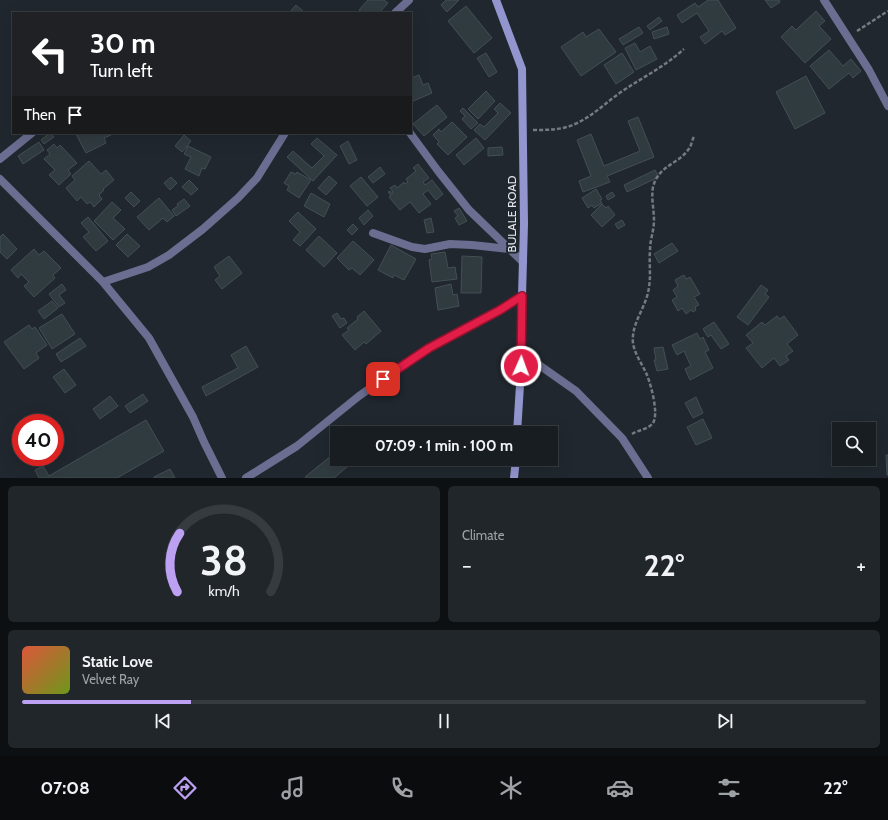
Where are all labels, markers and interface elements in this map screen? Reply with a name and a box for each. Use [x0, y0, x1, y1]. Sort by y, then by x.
text: 30 m [90, 26, 156, 60]
icon: left [24, 28, 76, 80]
text: Turn left [90, 60, 153, 82]
icon: arrive [64, 104, 86, 126]
text: Then [24, 106, 56, 124]
street label: BULALE ROAD [504, 175, 519, 253]
position arrow [500, 345, 542, 387]
pin [366, 362, 400, 396]
icon: arrive [372, 368, 394, 390]
speed limit sign: 40 [12, 414, 64, 466]
map controls [832, 422, 876, 466]
button: search [832, 422, 876, 466]
text: 07:09 · 1 min · 100 m [375, 437, 513, 455]
text: Climate [462, 527, 504, 543]
text: 38 [200, 535, 248, 585]
text: 22° [644, 547, 684, 584]
text: − [462, 552, 472, 579]
text: + [856, 552, 866, 579]
text: km/h [208, 582, 240, 600]
text: Static Love [82, 653, 153, 671]
text: Velvet Ray [82, 671, 139, 687]
icon: previous [152, 710, 174, 732]
icon: pause [433, 710, 455, 732]
icon: next [714, 710, 736, 732]
icon: directions [171, 774, 199, 802]
icon: music [279, 774, 307, 802]
icon: phone [388, 774, 416, 802]
icon: climate [497, 774, 525, 802]
icon: car [606, 774, 634, 802]
icon: filters [715, 774, 743, 802]
text: 07:08 [40, 777, 90, 799]
text: 22° [823, 777, 848, 799]

